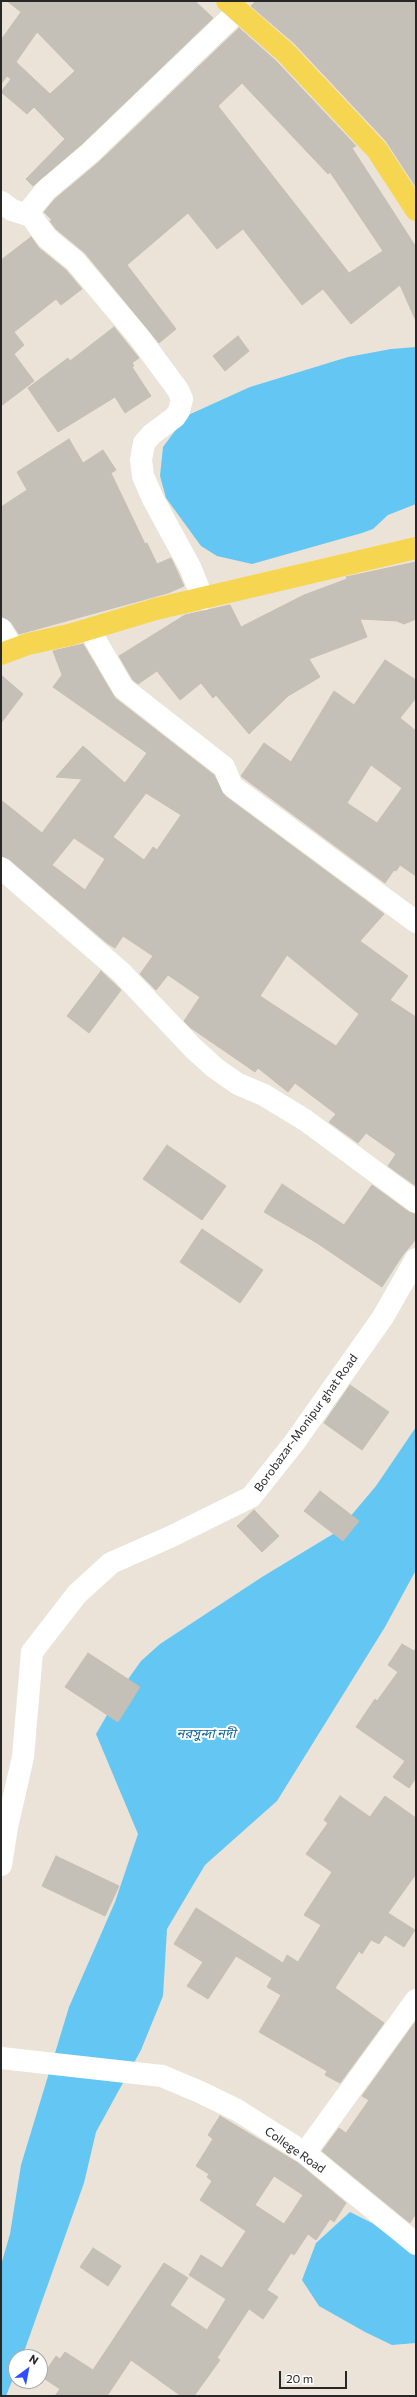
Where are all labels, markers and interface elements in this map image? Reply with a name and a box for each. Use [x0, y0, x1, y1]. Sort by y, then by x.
street label: Borobazar-Monipur ghat Road [251, 1351, 361, 1495]
water label: নরসুন্দা নদী [176, 1726, 236, 1742]
street label: College Road [262, 2124, 328, 2176]
north arrow [8, 2349, 48, 2389]
text: N [27, 2352, 41, 2367]
scale bar [281, 2363, 349, 2389]
text: 20 m [286, 2371, 313, 2385]

